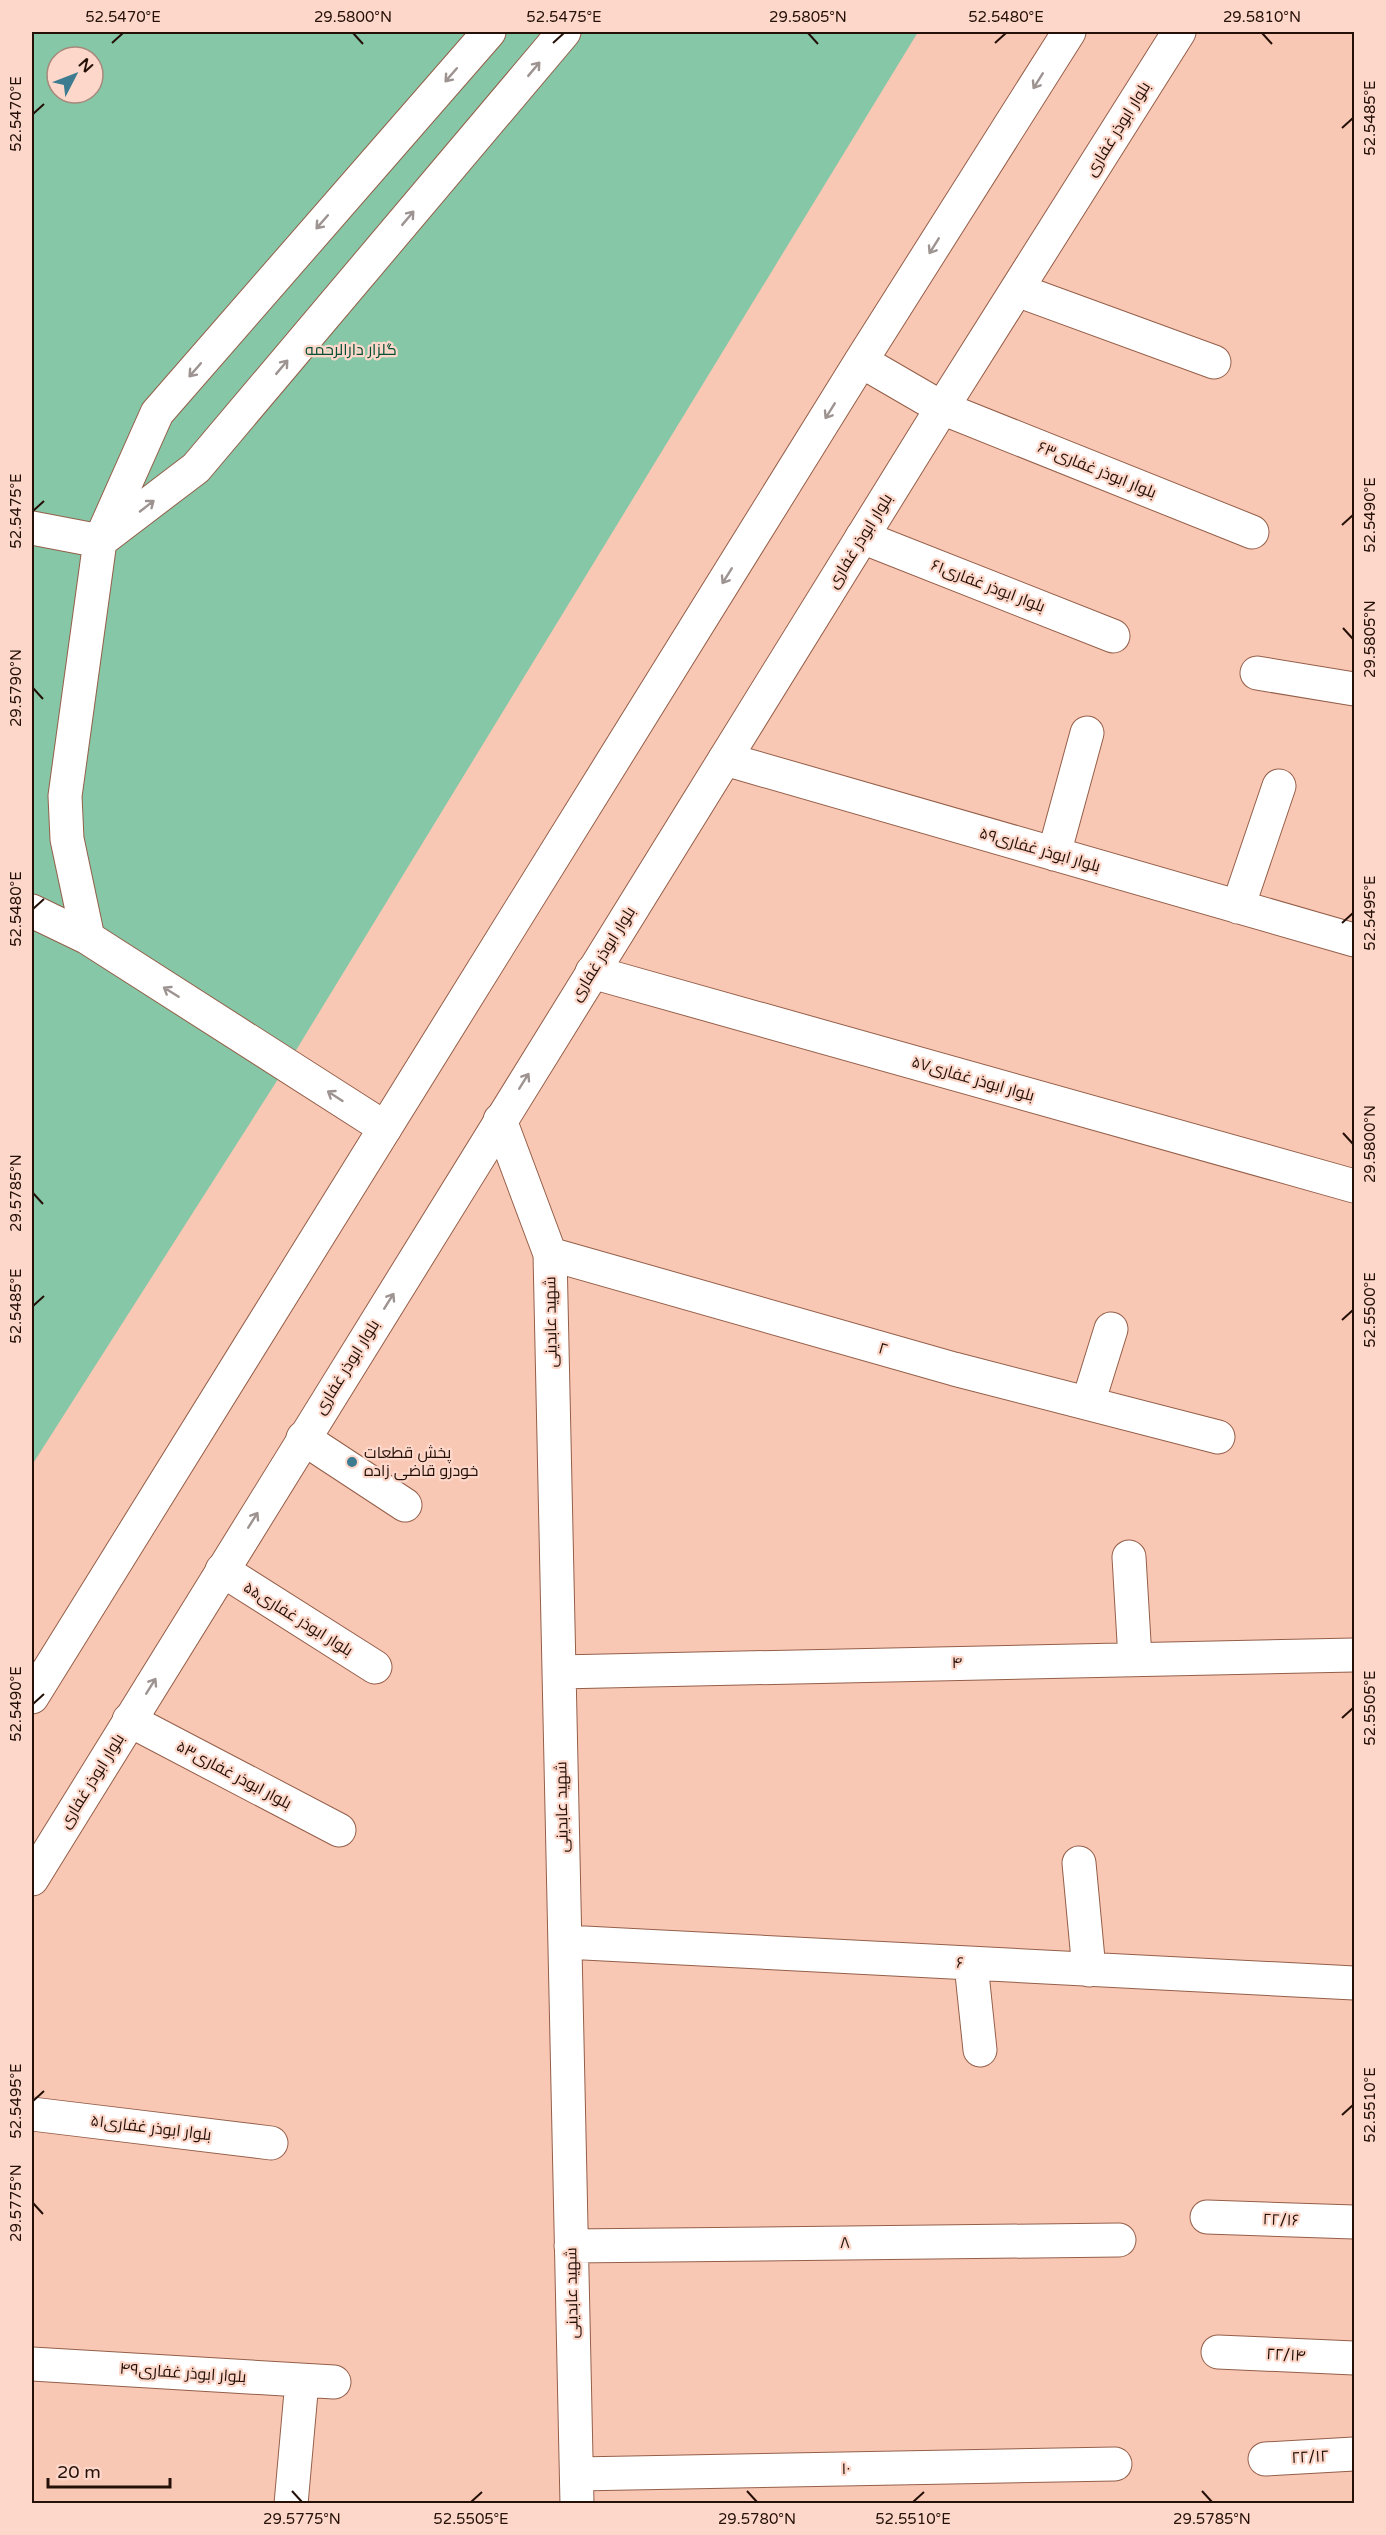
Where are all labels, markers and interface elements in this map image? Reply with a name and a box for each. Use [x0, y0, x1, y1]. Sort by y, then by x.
text: 52.5470°E [85, 8, 161, 26]
text: 29.5800°N [314, 8, 392, 26]
text: 52.5475°E [526, 8, 602, 26]
text: 29.5805°N [769, 8, 847, 26]
text: 52.5480°E [968, 8, 1044, 26]
text: 29.5810°N [1223, 8, 1301, 26]
north arrow [45, 45, 105, 105]
text: N [74, 54, 97, 77]
one-way arrow [527, 62, 541, 77]
one-way arrow [444, 67, 458, 82]
one-way arrow [1032, 72, 1044, 89]
text: 52.5470°E [7, 76, 25, 152]
street label: بلوار ابوذر غفاری [1081, 78, 1155, 180]
text: 52.5485°E [1361, 80, 1379, 156]
one-way arrow [401, 211, 415, 226]
one-way arrow [315, 214, 329, 229]
one-way arrow [927, 237, 940, 254]
park label: گلزار دارالرحمه [305, 340, 397, 360]
one-way arrow [275, 360, 289, 375]
one-way arrow [188, 362, 202, 377]
one-way arrow [823, 402, 835, 419]
street label: بلوار ابوذر غفاری۶۳ [1035, 437, 1159, 503]
text: 52.5475°E [7, 473, 25, 549]
text: 52.5490°E [1361, 477, 1379, 553]
street label: بلوار ابوذر غفاری [823, 490, 897, 592]
one-way arrow [138, 499, 154, 512]
street label: بلوار ابوذر غفاری۶۱ [928, 555, 1048, 617]
one-way arrow [720, 567, 732, 584]
text: 29.5805°N [1361, 600, 1379, 678]
text: 29.5790°N [7, 649, 25, 727]
street label: بلوار ابوذر غفاری۵۹ [977, 823, 1103, 877]
text: 52.5480°E [7, 871, 25, 947]
text: 52.5495°E [1361, 875, 1379, 951]
street label: بلوار ابوذر غفاری [566, 903, 640, 1005]
one-way arrow [163, 985, 180, 997]
street label: بلوار ابوذر غفاری۵۷ [909, 1052, 1037, 1106]
one-way arrow [519, 1073, 531, 1090]
one-way arrow [327, 1090, 344, 1103]
text: 29.5800°N [1361, 1105, 1379, 1183]
text: 29.5785°N [7, 1154, 25, 1232]
text: 52.5485°E [7, 1268, 25, 1344]
text: 52.5500°E [1361, 1272, 1379, 1348]
street label: شهید عابدینی [540, 1276, 562, 1368]
one-way arrow [382, 1292, 395, 1309]
street label: بلوار ابوذر غفاری [310, 1316, 384, 1418]
street label: ۲ [876, 1338, 890, 1360]
place label: پخش قطعات خودرو قاضی زاده [364, 1443, 478, 1481]
marker: پخش قطعات خودرو قاضی زاده [345, 1455, 359, 1469]
one-way arrow [247, 1512, 259, 1529]
street label: ۵۵بلوار ابوذر غفاری [239, 1577, 357, 1661]
street label: ۴ [952, 1653, 962, 1673]
text: 52.5490°E [7, 1666, 25, 1742]
text: 52.5505°E [1361, 1670, 1379, 1746]
one-way arrow [145, 1678, 157, 1695]
street label: بلوار ابوذر غفاری [55, 1730, 129, 1832]
street label: بلوار ابوذر غفاری۵۳ [173, 1736, 295, 1814]
street label: شهید عابدینی [551, 1761, 573, 1853]
street label: ۶ [956, 1953, 964, 1973]
text: 52.5495°E [7, 2063, 25, 2139]
text: 52.5510°E [1361, 2067, 1379, 2143]
street label: بلوار ابوذر غفاری۵۱ [89, 2111, 213, 2145]
text: 29.5775°N [7, 2164, 25, 2242]
street label: ۲۲/۱۶ [1262, 2209, 1300, 2231]
street label: ۸ [840, 2233, 850, 2253]
street label: شهید عابدینی [561, 2247, 583, 2339]
street label: ۲۲/۱۴ [1266, 2344, 1306, 2366]
street label: بلوار ابوذر غفاری۴۹ [119, 2359, 247, 2387]
street label: ۲۲/۱۲ [1291, 2446, 1329, 2468]
scale bar [48, 2451, 170, 2489]
street label: ۱۰ [841, 2459, 851, 2479]
text: 20 m [57, 2461, 101, 2483]
text: 29.5775°N [263, 2510, 341, 2528]
text: 52.5505°E [433, 2510, 509, 2528]
text: 29.5780°N [718, 2510, 796, 2528]
text: 52.5510°E [875, 2510, 951, 2528]
text: 29.5785°N [1173, 2510, 1251, 2528]

